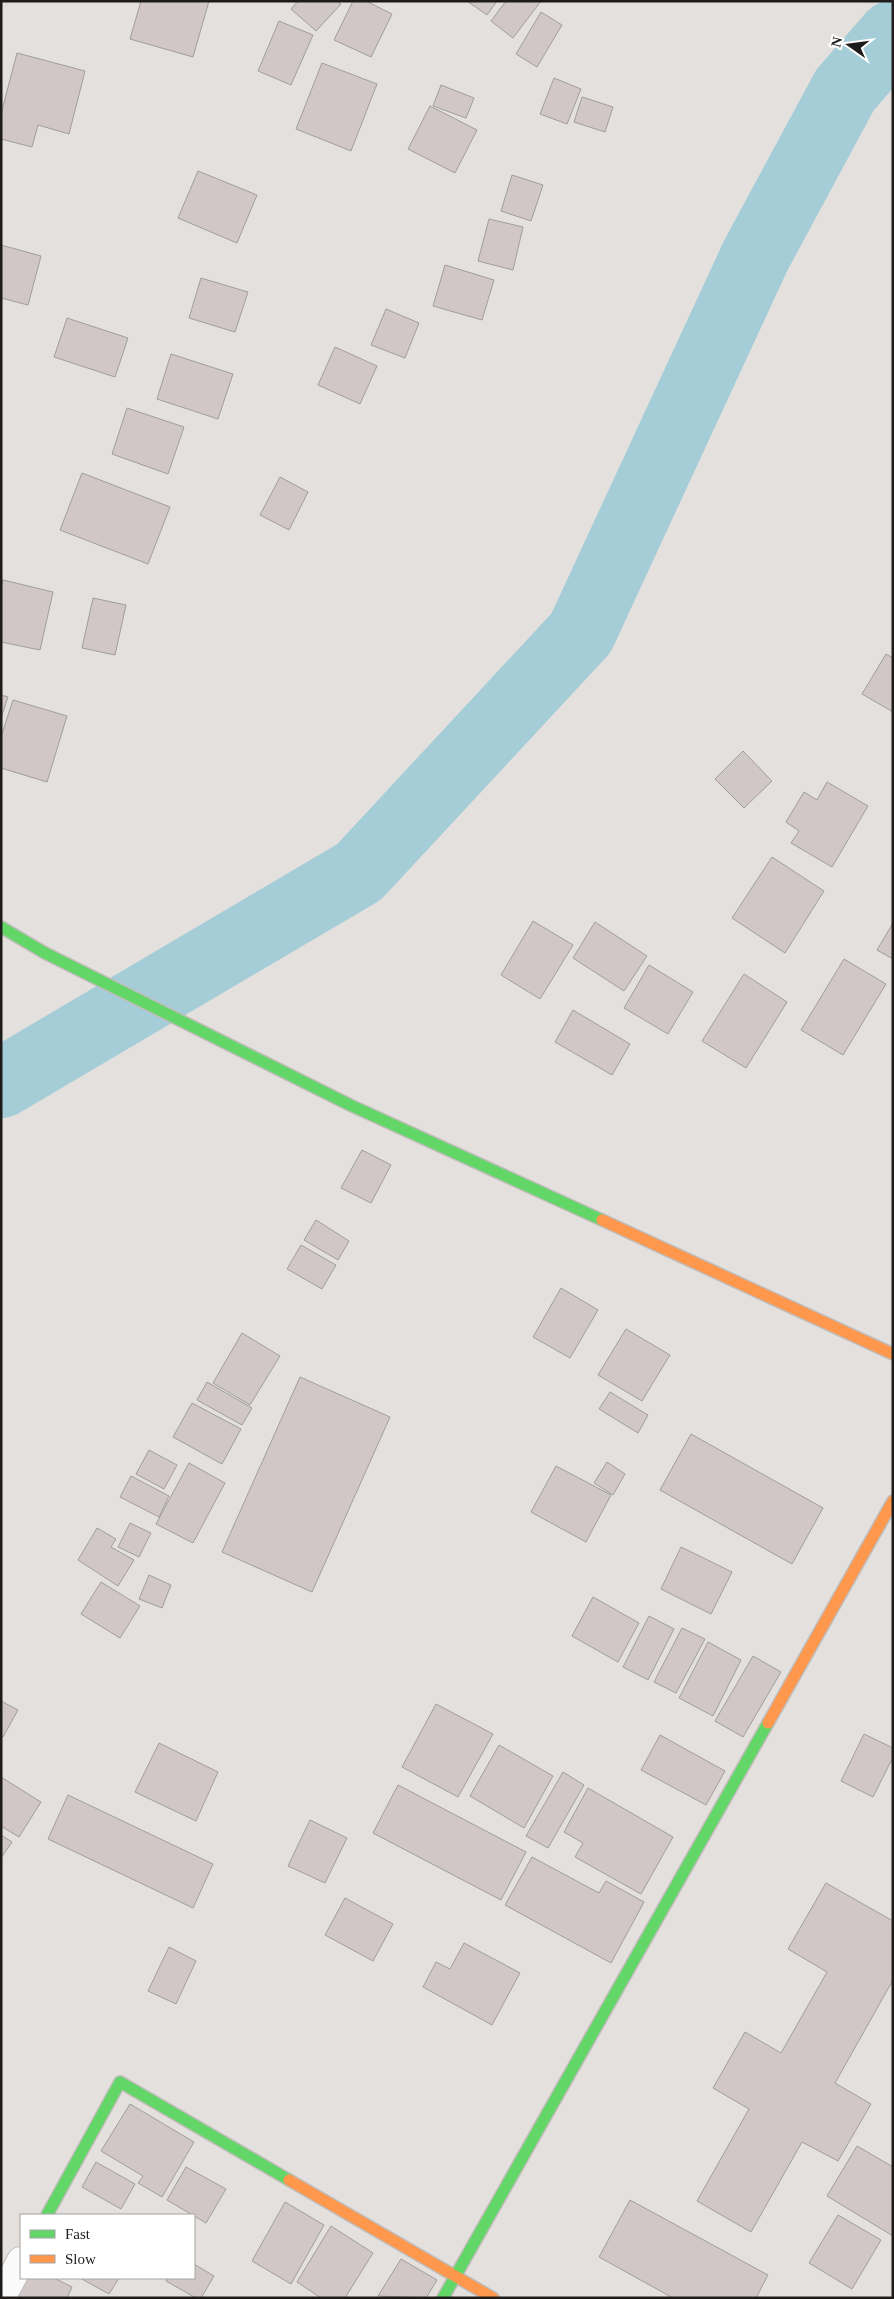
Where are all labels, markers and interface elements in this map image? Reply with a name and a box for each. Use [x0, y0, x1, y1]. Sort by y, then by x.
north arrow [824, 20, 874, 70]
text: N [828, 35, 845, 49]
legend [20, 2214, 195, 2279]
text: Fast [65, 2226, 91, 2242]
text: Slow [65, 2251, 96, 2267]

